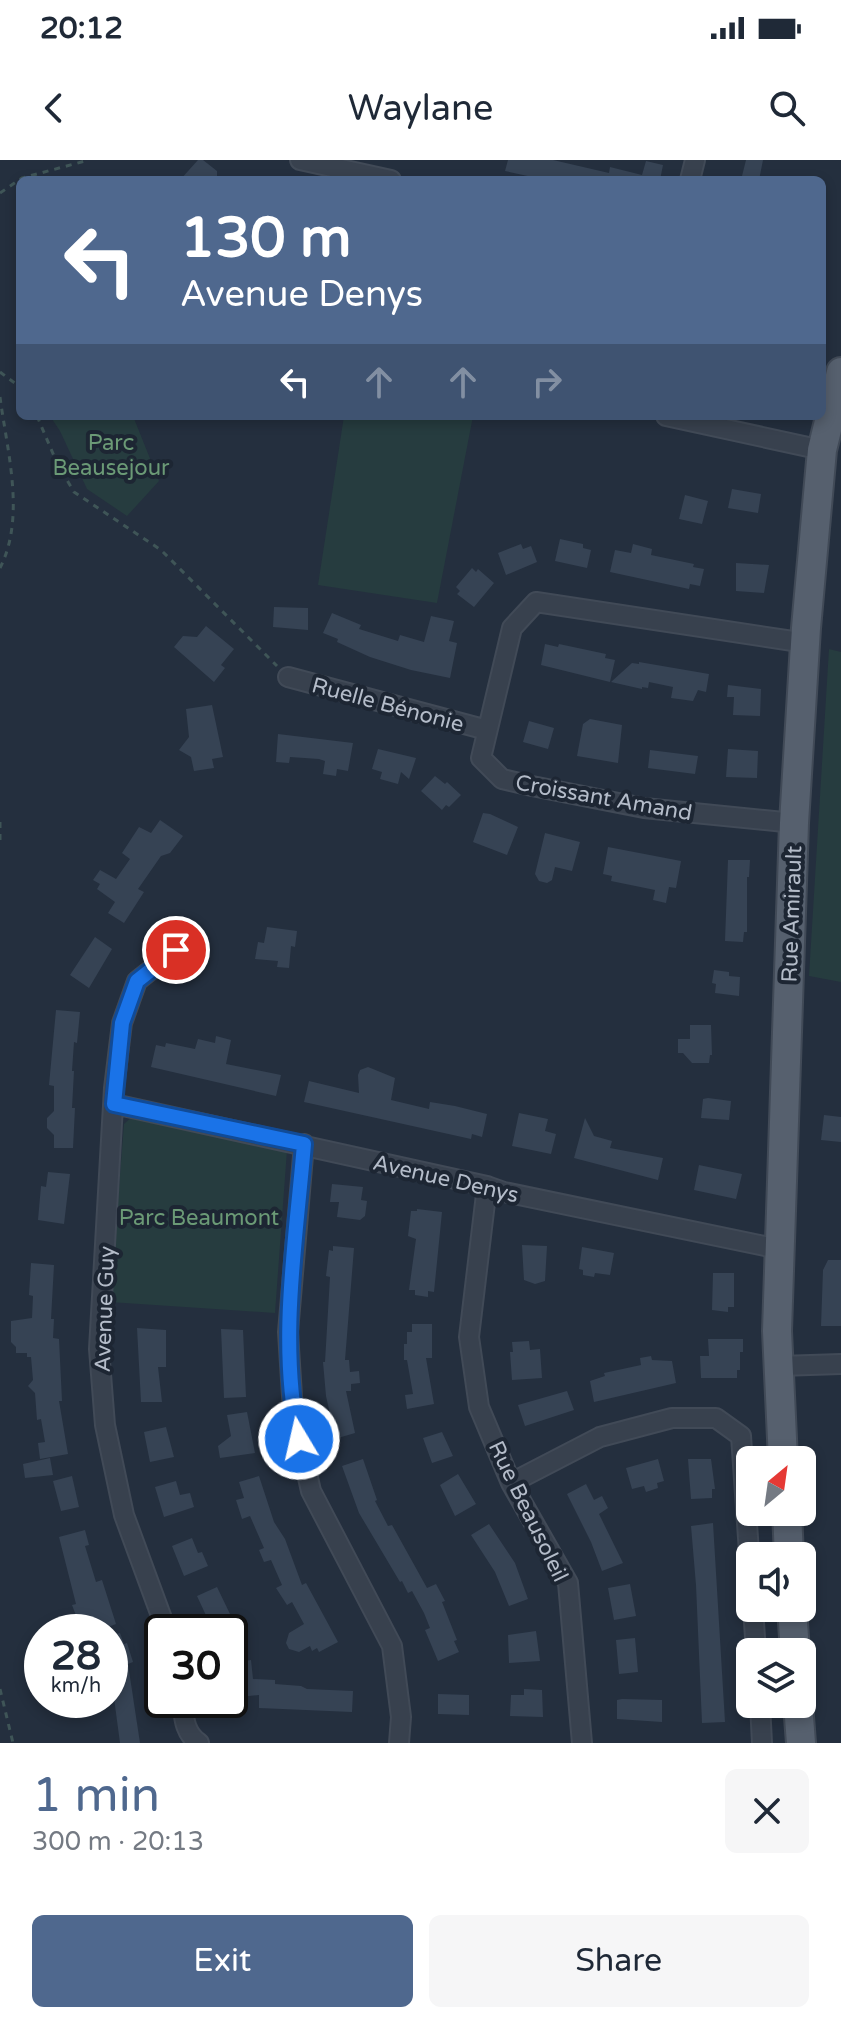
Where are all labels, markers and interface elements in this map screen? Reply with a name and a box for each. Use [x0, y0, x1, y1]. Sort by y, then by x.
text: 20:12 [40, 10, 123, 47]
icon: back [32, 86, 76, 130]
icon: search [765, 86, 809, 130]
text: Waylane [348, 87, 493, 130]
text: 130 m [180, 205, 351, 272]
icon: left [48, 208, 152, 312]
text: Avenue Denys [180, 273, 423, 316]
icon: left [273, 360, 317, 404]
icon: ahead [357, 360, 401, 404]
icon: ahead [441, 360, 485, 404]
icon: right [525, 360, 569, 404]
park label: Parc Beausejour [52, 430, 170, 481]
street label: Ruelle Bénonie [309, 672, 467, 738]
street label: Croissant Amand [513, 770, 694, 826]
street label: Rue Amirault [777, 845, 807, 983]
pin [142, 916, 210, 984]
icon: arrive [154, 928, 198, 972]
street label: Avenue Denys [370, 1150, 521, 1208]
park label: Parc Beaumont [119, 1205, 279, 1231]
street label: Avenue Guy [90, 1245, 120, 1373]
position arrow [257, 1397, 341, 1481]
street label: Rue Beausoleil [483, 1437, 573, 1586]
north arrow [736, 1446, 816, 1526]
map controls [736, 1446, 816, 1718]
button: sound [736, 1542, 816, 1622]
speed limit sign: 30 [144, 1614, 248, 1718]
text: 28 [51, 1632, 101, 1680]
button: layers [736, 1638, 816, 1718]
text: km/h [51, 1674, 101, 1698]
text: 1 min [32, 1767, 160, 1825]
button: close [725, 1769, 809, 1853]
text: 300 m · 20:13 [32, 1826, 204, 1857]
button: Exit [32, 1915, 413, 2007]
button: Share [429, 1915, 809, 2007]

